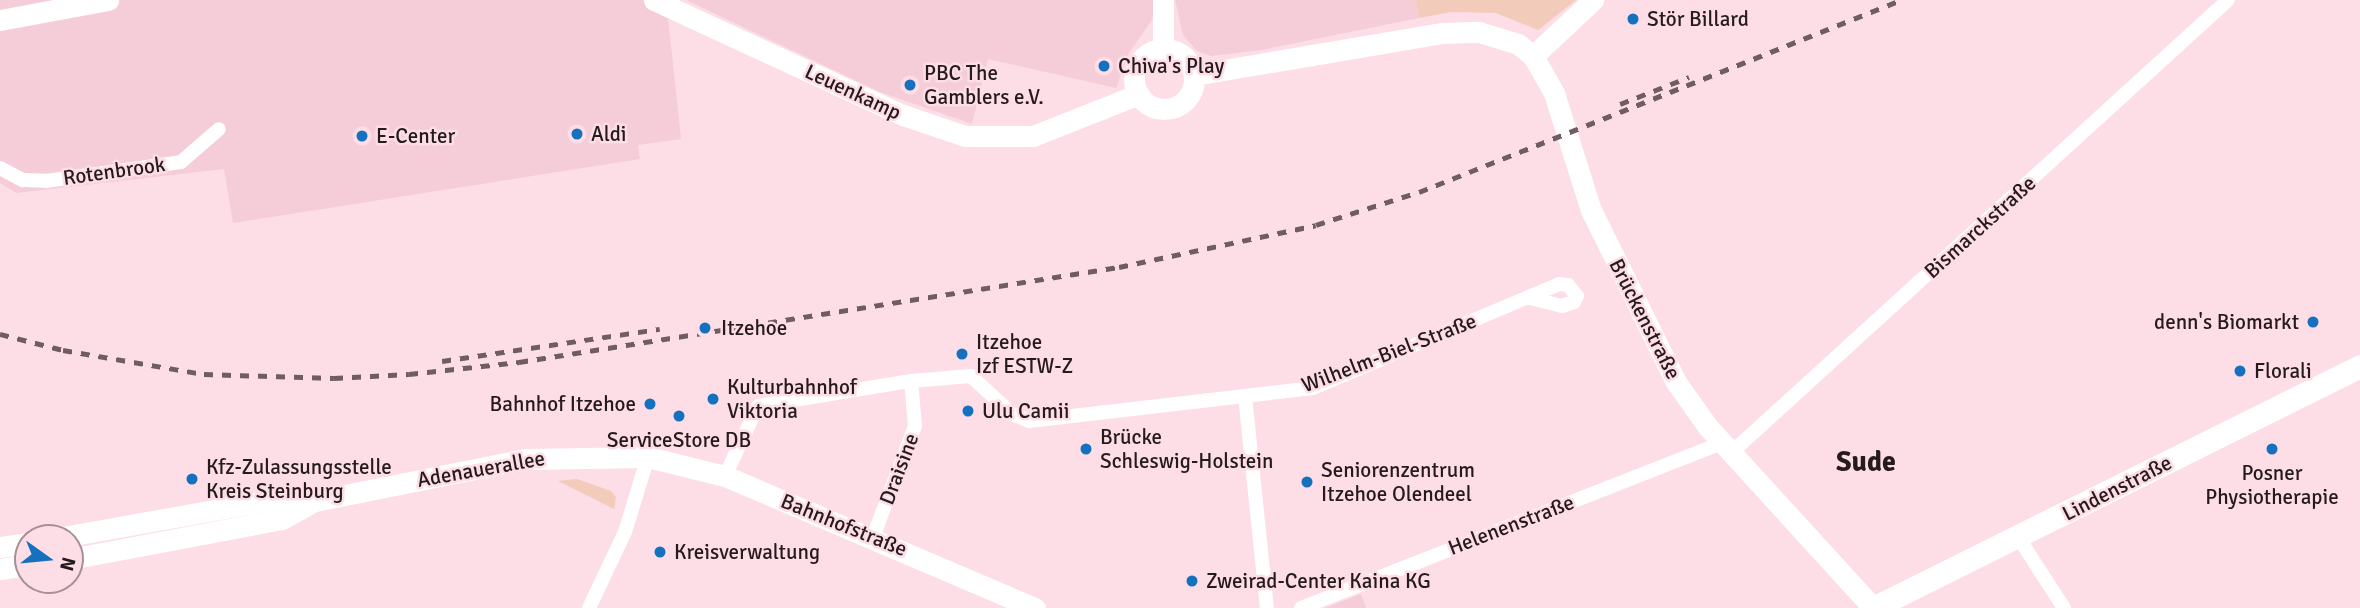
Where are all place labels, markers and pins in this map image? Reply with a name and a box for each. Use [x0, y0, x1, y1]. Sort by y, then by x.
place label: Stör Billard [1647, 6, 1749, 32]
marker: Stör Billard [1625, 11, 1641, 27]
place label: Chiva's Play [1118, 53, 1224, 79]
marker: Chiva's Play [1096, 58, 1112, 74]
place label: PBC The Gamblers e.V. [924, 60, 1044, 110]
marker: PBC The Gamblers e.V. [902, 77, 918, 93]
place label: Aldi [591, 121, 626, 147]
place label: E-Center [376, 123, 455, 149]
marker: Aldi [569, 126, 585, 142]
marker: E-Center [354, 128, 370, 144]
place label: denn's Biomarkt [2154, 309, 2299, 335]
marker: denn's Biomarkt [2305, 314, 2321, 330]
place label: Itzehoe [721, 315, 787, 341]
marker: Itzehoe [695, 318, 715, 338]
place label: Itzehoe Izf ESTW-Z [976, 329, 1073, 379]
marker: Itzehoe Izf ESTW-Z [954, 346, 970, 362]
place label: Florali [2254, 358, 2312, 384]
marker: Florali [2232, 363, 2248, 379]
place label: Kulturbahnhof Viktoria [727, 374, 857, 424]
place label: Bahnhof Itzehoe [490, 391, 636, 417]
marker: Kulturbahnhof Viktoria [705, 391, 721, 407]
marker: Bahnhof Itzehoe [642, 396, 658, 412]
place label: Ulu Camii [982, 398, 1069, 424]
marker: Ulu Camii [960, 403, 976, 419]
marker: ServiceStore DB [671, 408, 687, 424]
place label: Brücke Schleswig-Holstein [1100, 424, 1273, 474]
place label: ServiceStore DB [607, 427, 751, 453]
marker: Brücke Schleswig-Holstein [1078, 441, 1094, 457]
marker: Posner Physiotherapie [2264, 441, 2280, 457]
place label: Kfz-Zulassungsstelle Kreis Steinburg [206, 454, 392, 504]
place label: Seniorenzentrum Itzehoe Olendeel [1321, 457, 1475, 507]
place label: Posner Physiotherapie [2205, 460, 2339, 510]
marker: Kfz-Zulassungsstelle Kreis Steinburg [184, 471, 200, 487]
marker: Seniorenzentrum Itzehoe Olendeel [1299, 474, 1315, 490]
place label: Kreisverwaltung [674, 539, 820, 565]
marker: Kreisverwaltung [652, 544, 668, 560]
place label: Zweirad-Center Kaina KG [1206, 568, 1431, 594]
marker: Zweirad-Center Kaina KG [1184, 573, 1200, 589]

